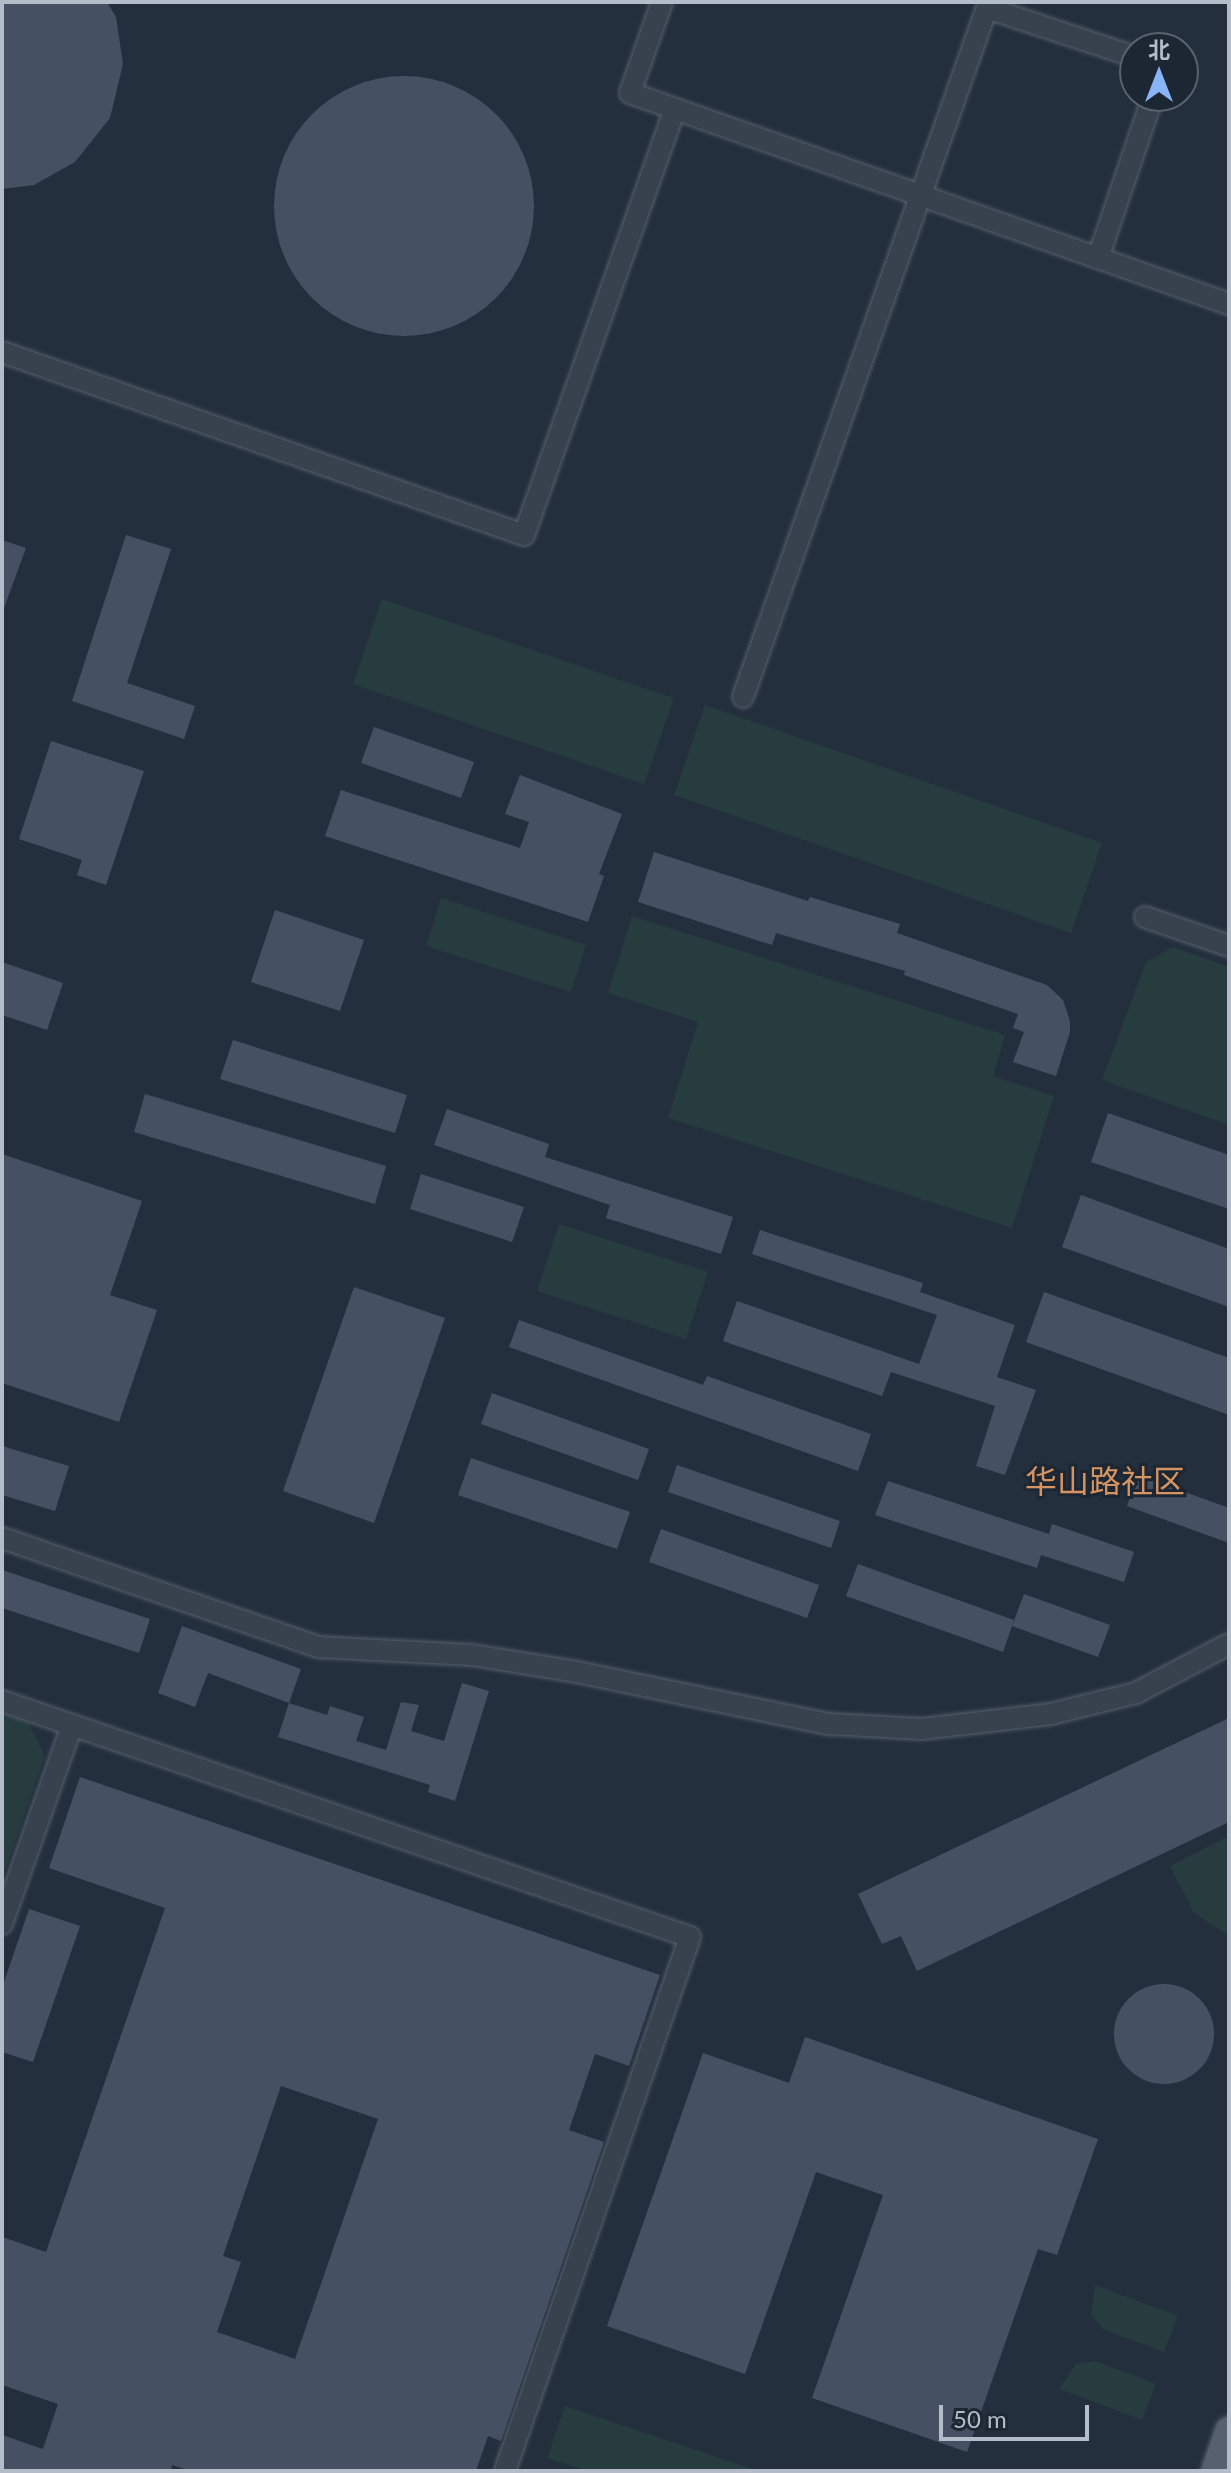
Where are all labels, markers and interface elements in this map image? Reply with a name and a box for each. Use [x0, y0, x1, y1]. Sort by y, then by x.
north arrow [1119, 32, 1199, 112]
text: 北 [1148, 36, 1170, 63]
district label: 华山路社区 [1025, 1462, 1185, 1500]
scale bar [943, 2389, 1093, 2439]
text: 50 m [953, 2404, 1007, 2433]

